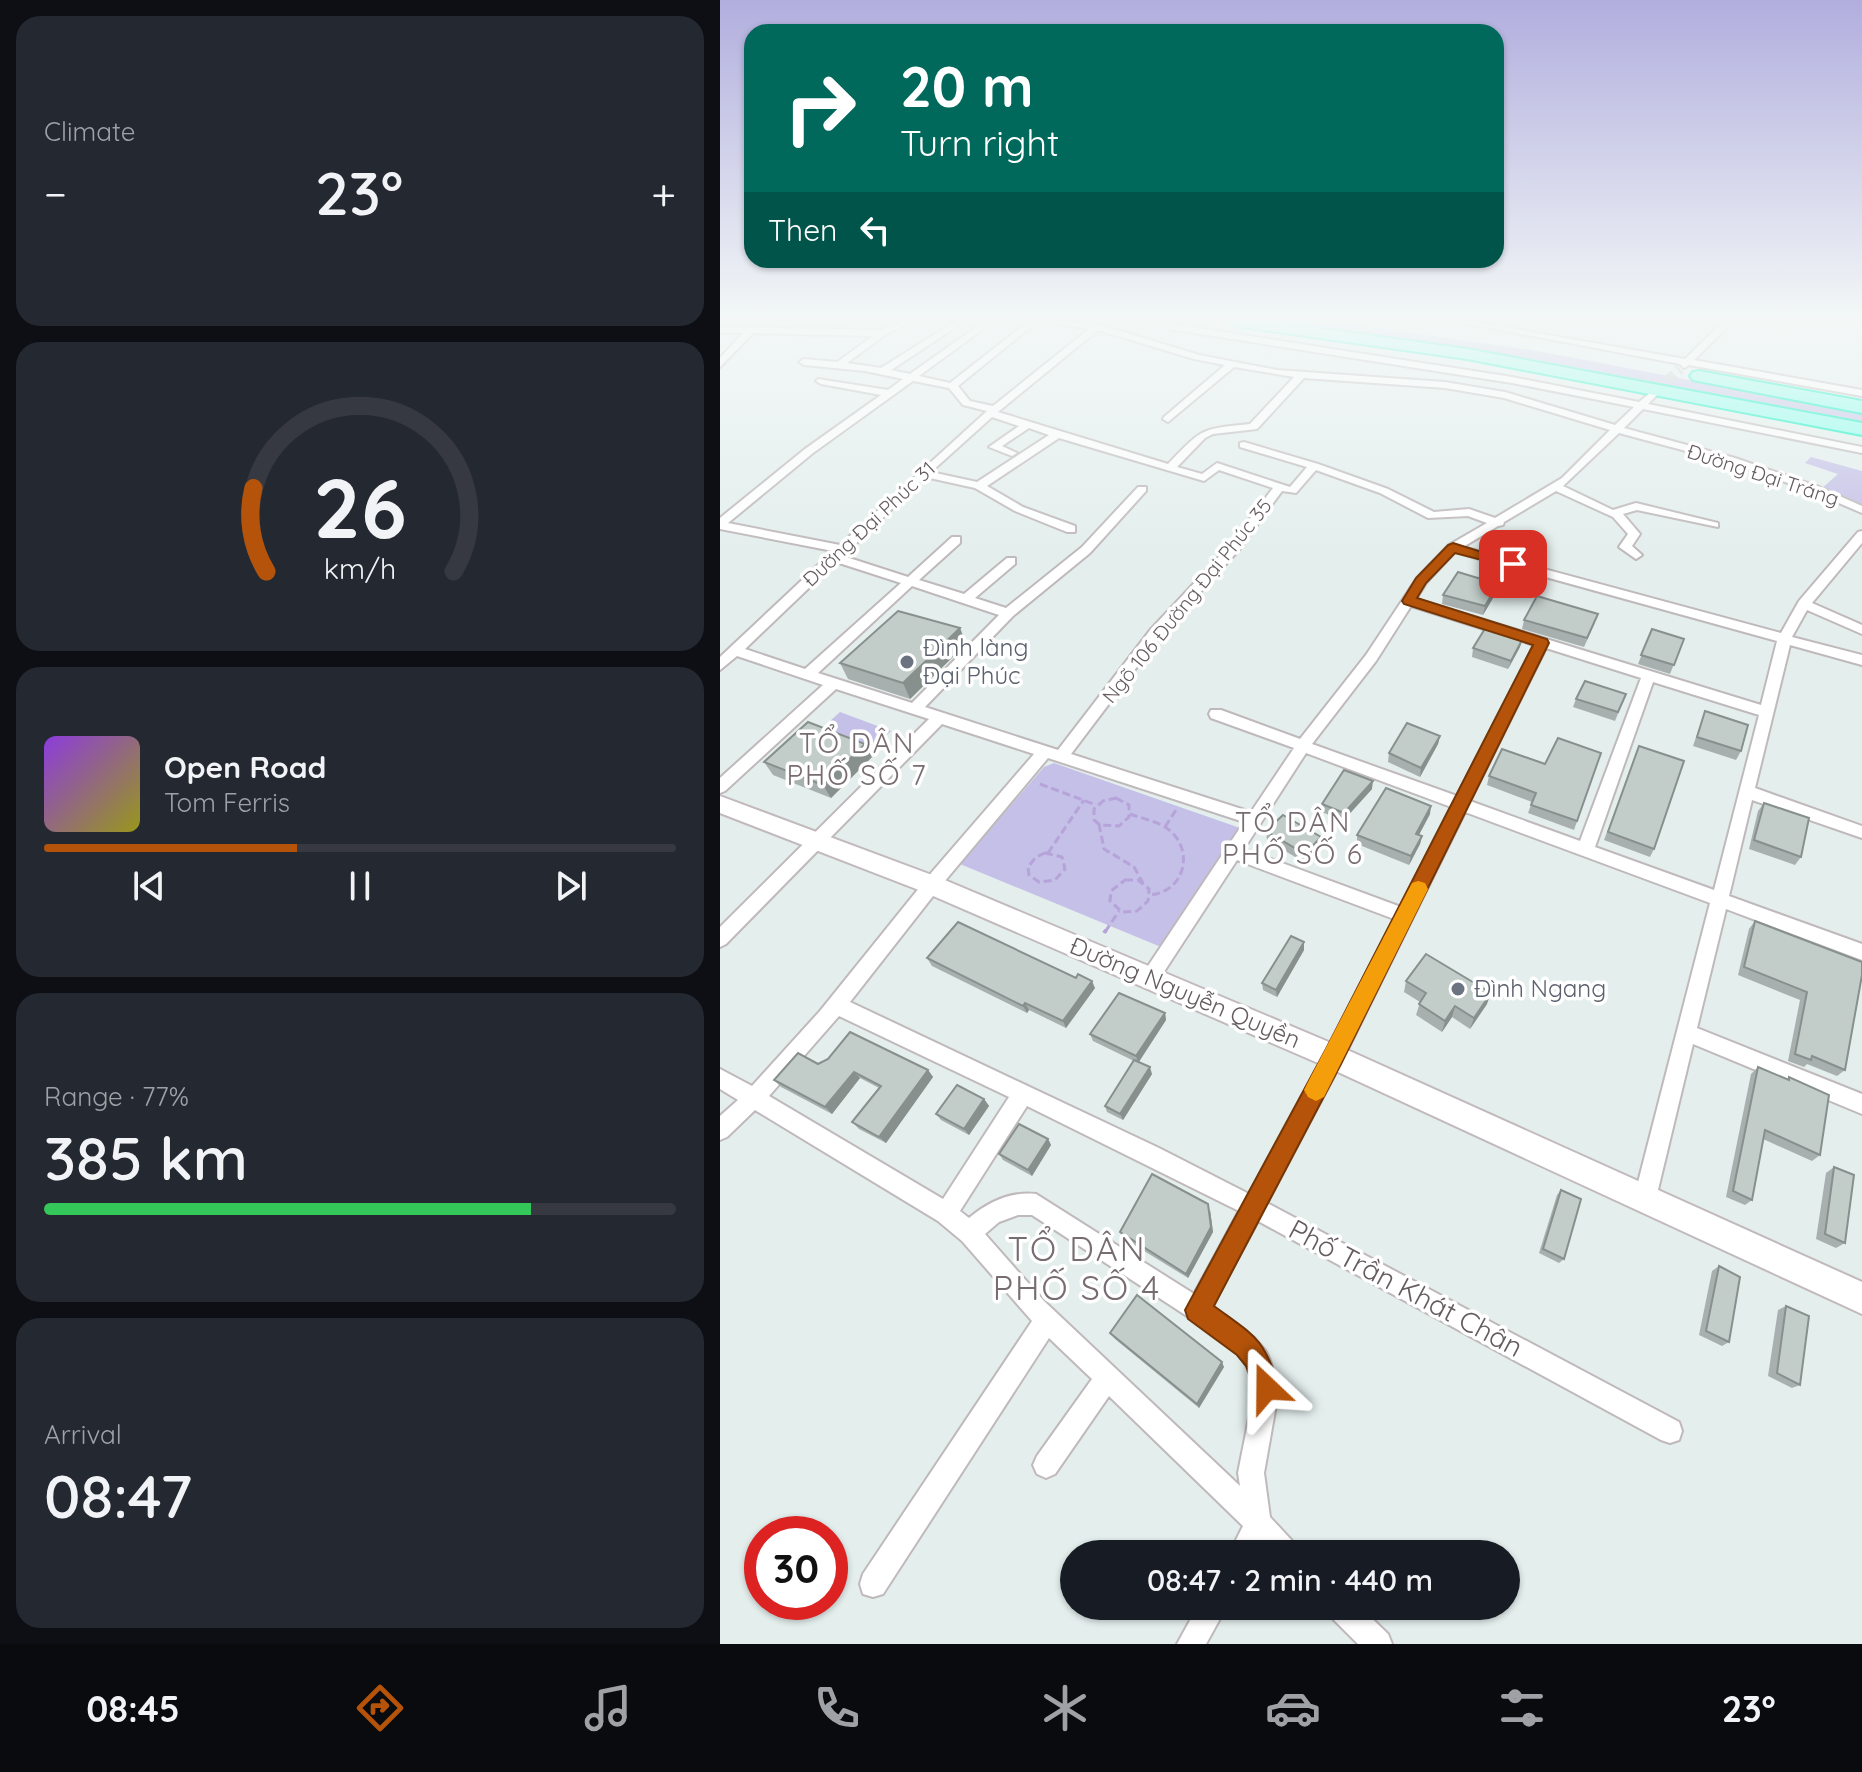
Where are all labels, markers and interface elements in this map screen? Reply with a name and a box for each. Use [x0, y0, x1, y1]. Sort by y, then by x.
text: 20 m [900, 51, 1034, 121]
icon: right [768, 56, 872, 160]
text: Climate [44, 115, 135, 148]
text: Turn right [900, 120, 1059, 165]
text: 23° [315, 155, 403, 230]
text: − [44, 166, 67, 221]
text: + [651, 166, 676, 221]
icon: left [853, 208, 897, 252]
text: Then [768, 211, 837, 249]
street label: Đường Đại Tráng [1684, 438, 1842, 511]
text: 26 [313, 455, 407, 559]
street label: Đường Đại Phúc 31 [797, 456, 940, 591]
street label: Ngõ 106 Đường Đại Phúc 35 [1096, 494, 1277, 708]
pin [1479, 530, 1547, 598]
icon: arrive [1491, 542, 1535, 586]
text: km/h [324, 551, 396, 587]
place label: Đình làng Đại Phúc [923, 632, 1028, 690]
marker: Đình làng Đại Phúc [898, 653, 916, 671]
district label: TỔ DÂN PHỐ SỐ 7 [786, 723, 928, 792]
text: Open Road [164, 748, 326, 786]
text: Tom Ferris [164, 786, 290, 819]
district label: TỔ DÂN PHỐ SỐ 6 [1222, 802, 1364, 871]
icon: previous [127, 864, 171, 908]
icon: pause [338, 864, 382, 908]
icon: next [549, 864, 593, 908]
street label: Đường Nguyễn Quyền [1066, 930, 1305, 1054]
place label: Đình Ngang [1474, 973, 1606, 1003]
marker: Đình Ngang [1449, 980, 1467, 998]
text: Range · 77% [44, 1080, 189, 1113]
text: 385 km [44, 1120, 248, 1195]
street label: Phố Trần Khát Chân [1283, 1211, 1529, 1364]
district label: TỔ DÂN PHỐ SỐ 4 [993, 1226, 1161, 1309]
position arrow [1225, 1346, 1309, 1430]
text: Arrival [44, 1418, 122, 1451]
text: 08:47 [44, 1458, 192, 1533]
speed limit sign: 30 [744, 1516, 848, 1620]
text: 08:47 · 2 min · 440 m [1147, 1561, 1433, 1599]
icon: directions [352, 1680, 408, 1736]
icon: music [580, 1680, 636, 1736]
icon: phone [809, 1680, 865, 1736]
icon: climate [1037, 1680, 1093, 1736]
icon: car [1265, 1680, 1321, 1736]
icon: filters [1494, 1680, 1550, 1736]
text: 08:45 [86, 1686, 180, 1731]
text: 23° [1722, 1686, 1776, 1731]

